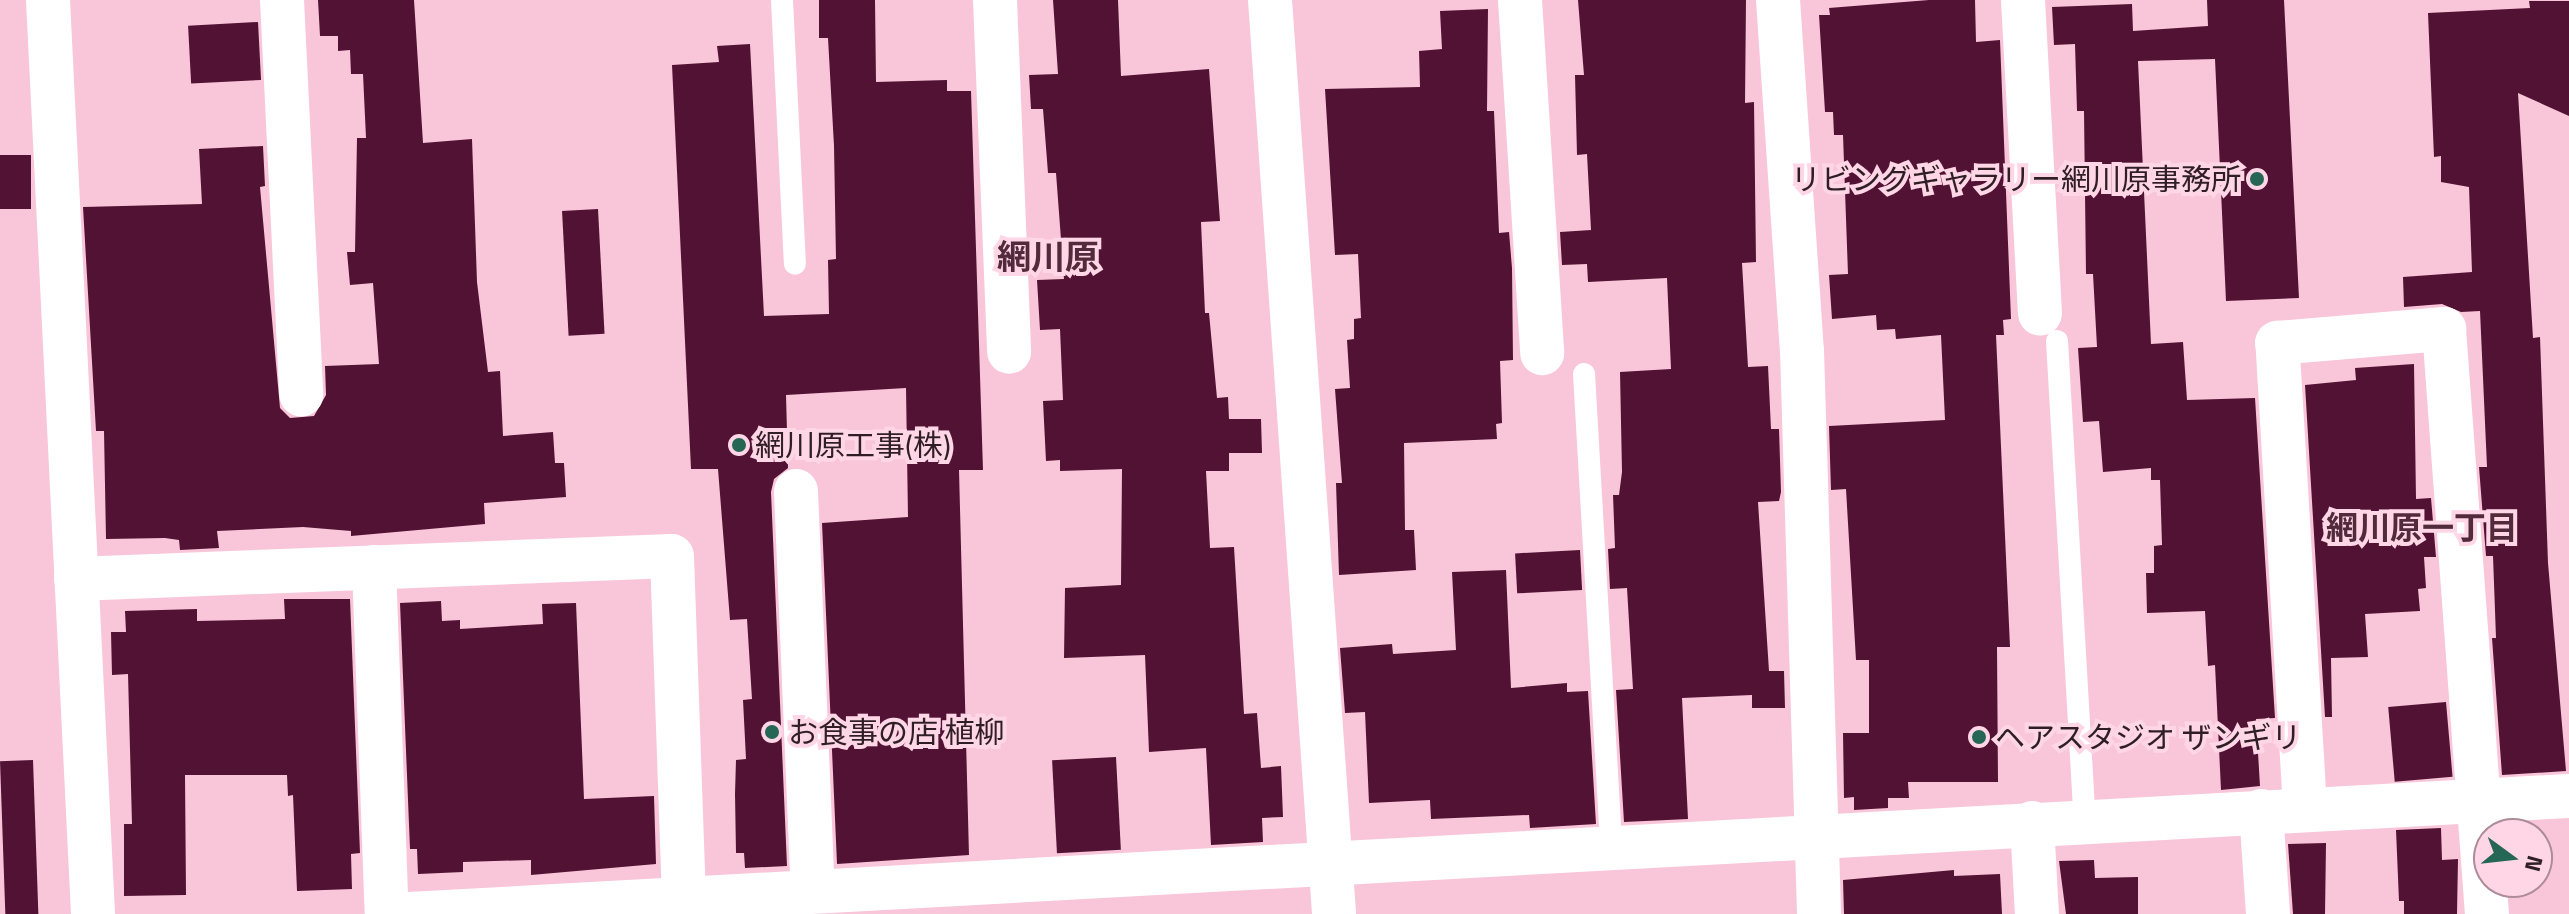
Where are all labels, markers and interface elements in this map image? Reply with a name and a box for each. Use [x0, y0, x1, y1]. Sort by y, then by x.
place label: リビングギャラリー網川原事務所 [1791, 161, 2241, 197]
marker: リビングギャラリー網川原事務所 [2248, 170, 2266, 188]
district label: 網川原 [997, 237, 1099, 277]
place label: 網川原工事(株) [755, 427, 951, 463]
marker: 網川原工事(株) [730, 436, 748, 454]
district label: 網川原一丁目 [2326, 508, 2518, 546]
place label: お食事の店 植柳 [788, 714, 1005, 750]
place label: ヘアスタジオ ザンギリ [1995, 719, 2302, 755]
marker: お食事の店 植柳 [763, 723, 781, 741]
marker: ヘアスタジオ ザンギリ [1970, 728, 1988, 746]
north arrow [2473, 818, 2553, 898]
text: N [2516, 852, 2553, 875]

